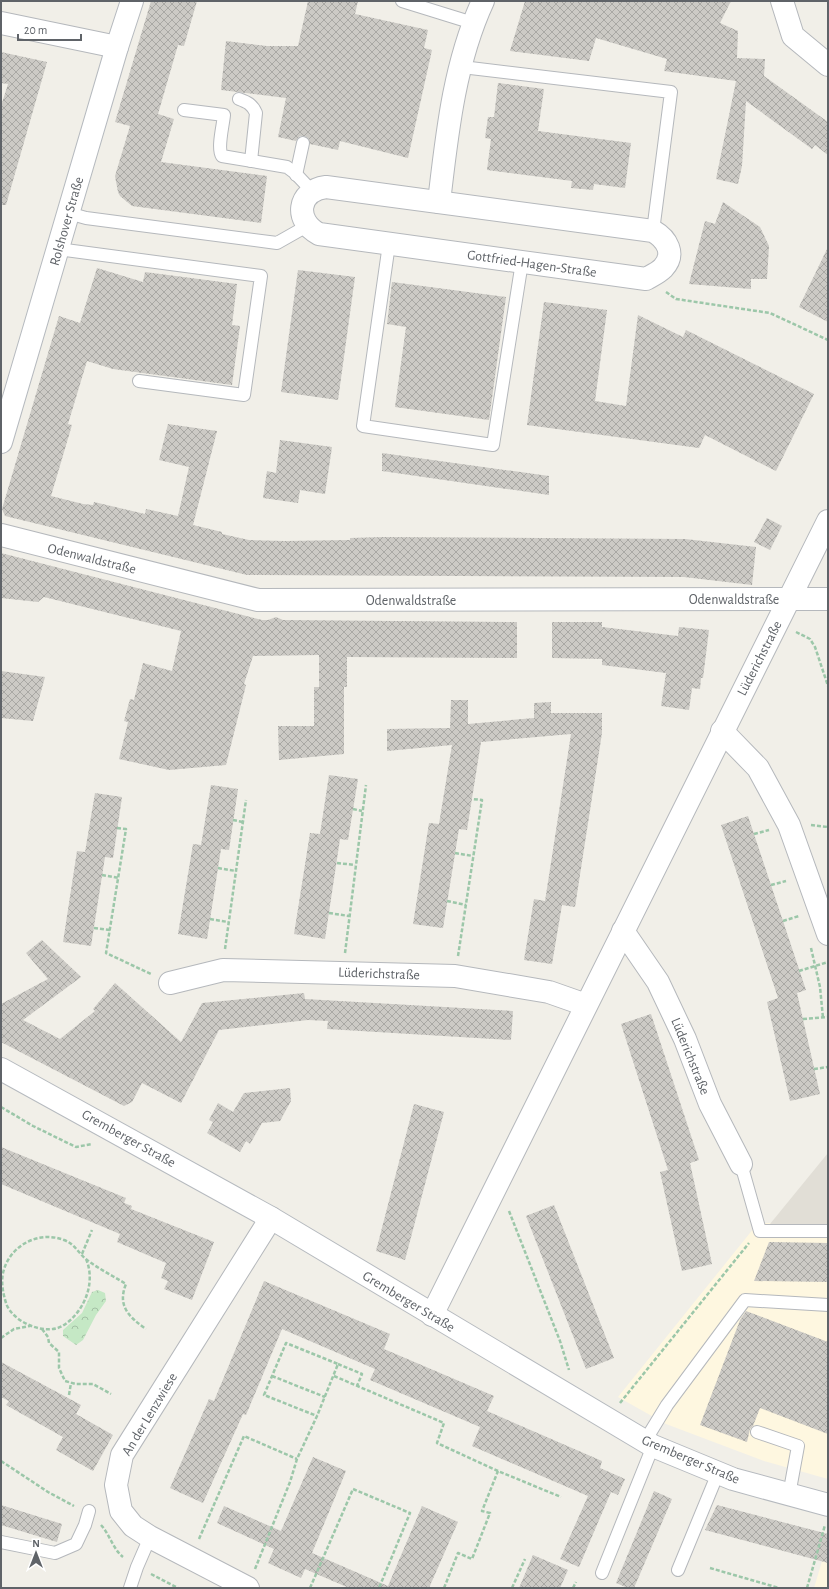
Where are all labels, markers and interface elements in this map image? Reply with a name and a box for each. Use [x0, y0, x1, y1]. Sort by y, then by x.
scale bar [18, 16, 81, 42]
text: 20 m [24, 24, 47, 36]
street label: Rolshover Straße [48, 175, 86, 267]
street label: Gottfried-Hagen-Straße [466, 248, 597, 280]
street label: Odenwaldstraße [46, 541, 137, 577]
street label: Odenwaldstraße [689, 593, 779, 607]
street label: Odenwaldstraße [366, 594, 456, 608]
street label: Lüderichstraße [735, 619, 785, 698]
street label: Lüderichstraße [338, 966, 420, 982]
street label: Lüderichstraße [668, 1016, 712, 1097]
street label: Gremberger Straße [79, 1107, 178, 1170]
street label: Gremberger Straße [360, 1269, 457, 1335]
street label: An der Lenzwiese [120, 1371, 180, 1458]
street label: Gremberger Straße [640, 1433, 742, 1487]
north arrow [16, 1533, 56, 1573]
text: N [32, 1538, 40, 1549]

